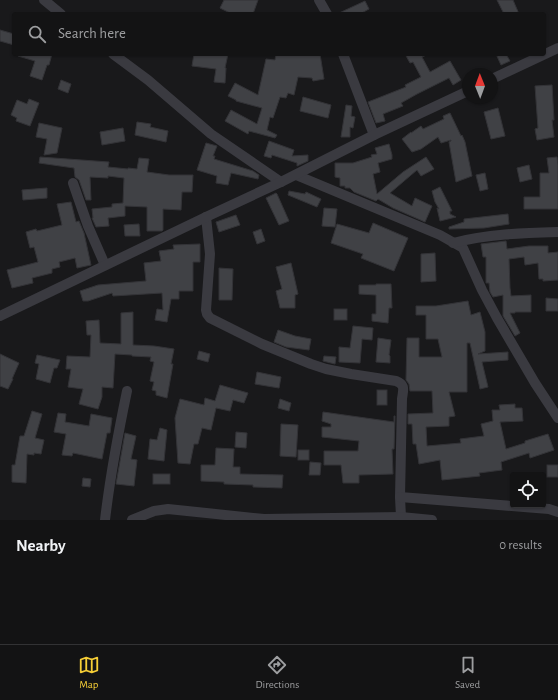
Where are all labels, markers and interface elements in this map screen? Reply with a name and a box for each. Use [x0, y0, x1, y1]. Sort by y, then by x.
search box [12, 12, 546, 56]
icon: search [26, 23, 48, 45]
text: Search here [58, 26, 126, 41]
north arrow [462, 68, 498, 104]
map controls [510, 472, 546, 508]
button: locate [510, 472, 546, 508]
text: Nearby [16, 537, 66, 554]
text: 0 results [499, 539, 542, 552]
tab: Map [78, 654, 100, 691]
tab: Directions [255, 654, 299, 691]
tab: Saved [455, 654, 480, 691]

